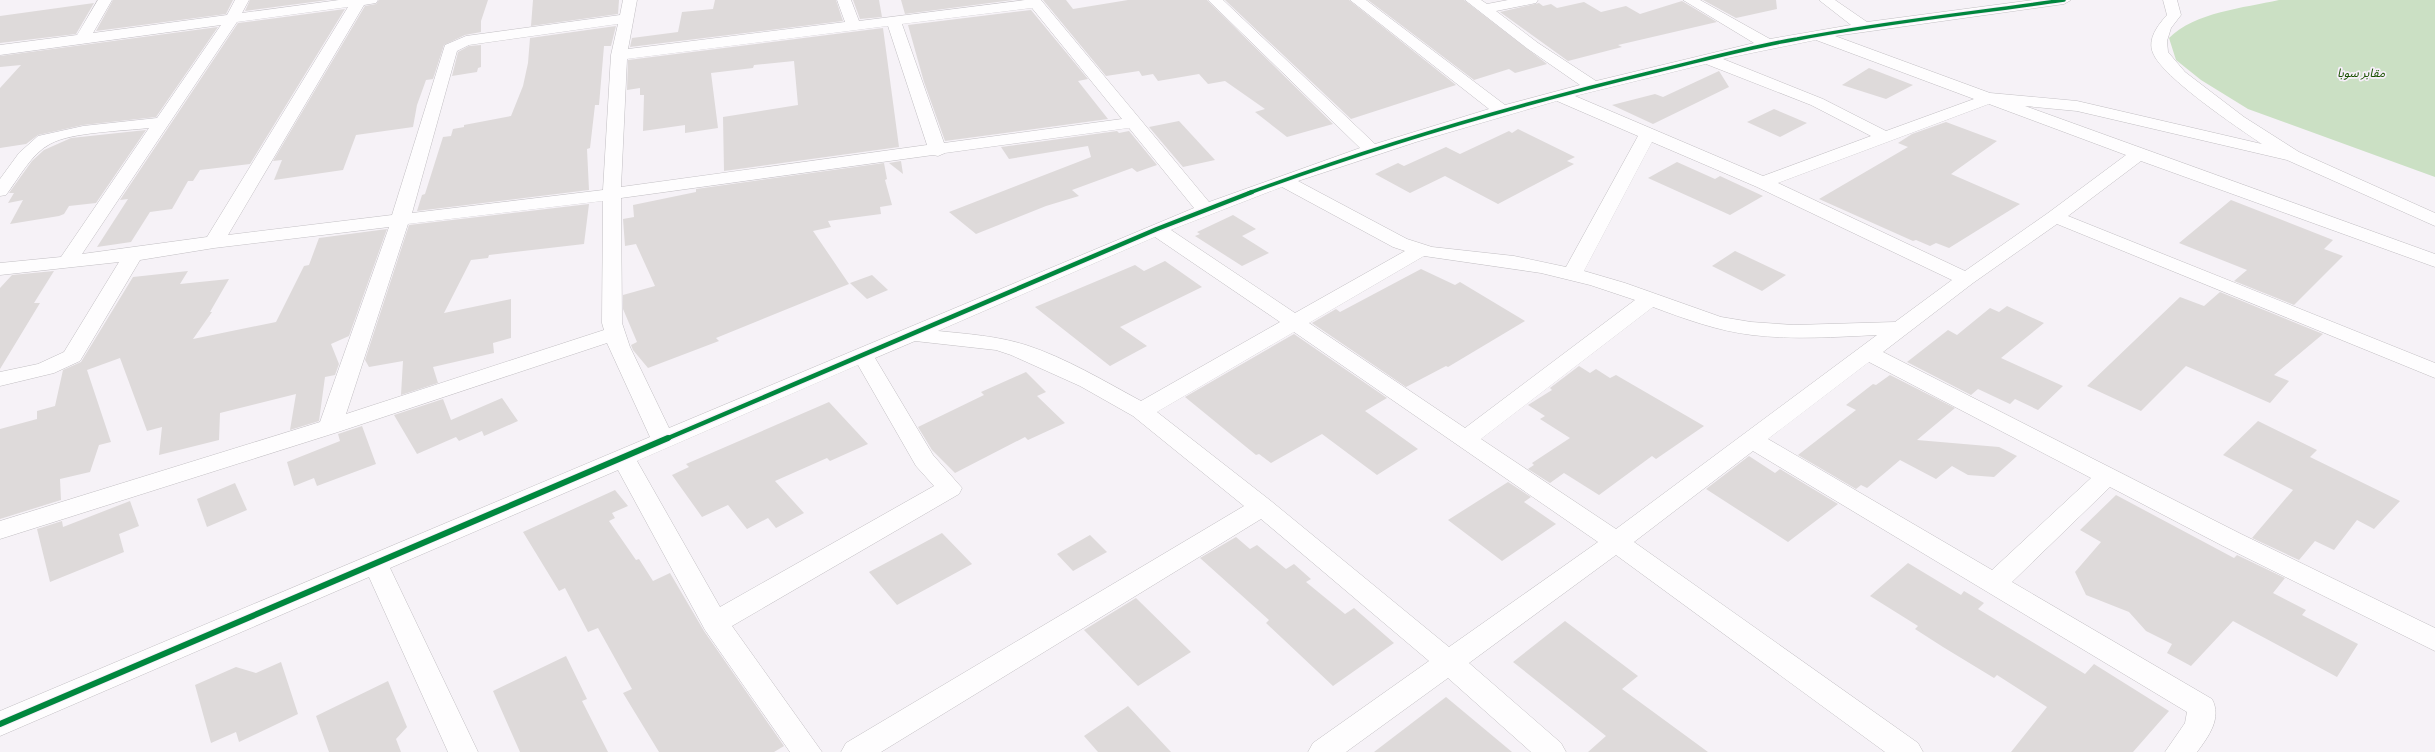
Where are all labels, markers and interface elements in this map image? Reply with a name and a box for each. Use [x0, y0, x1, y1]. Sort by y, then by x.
park label: مقابر سوبا [2337, 65, 2386, 80]

